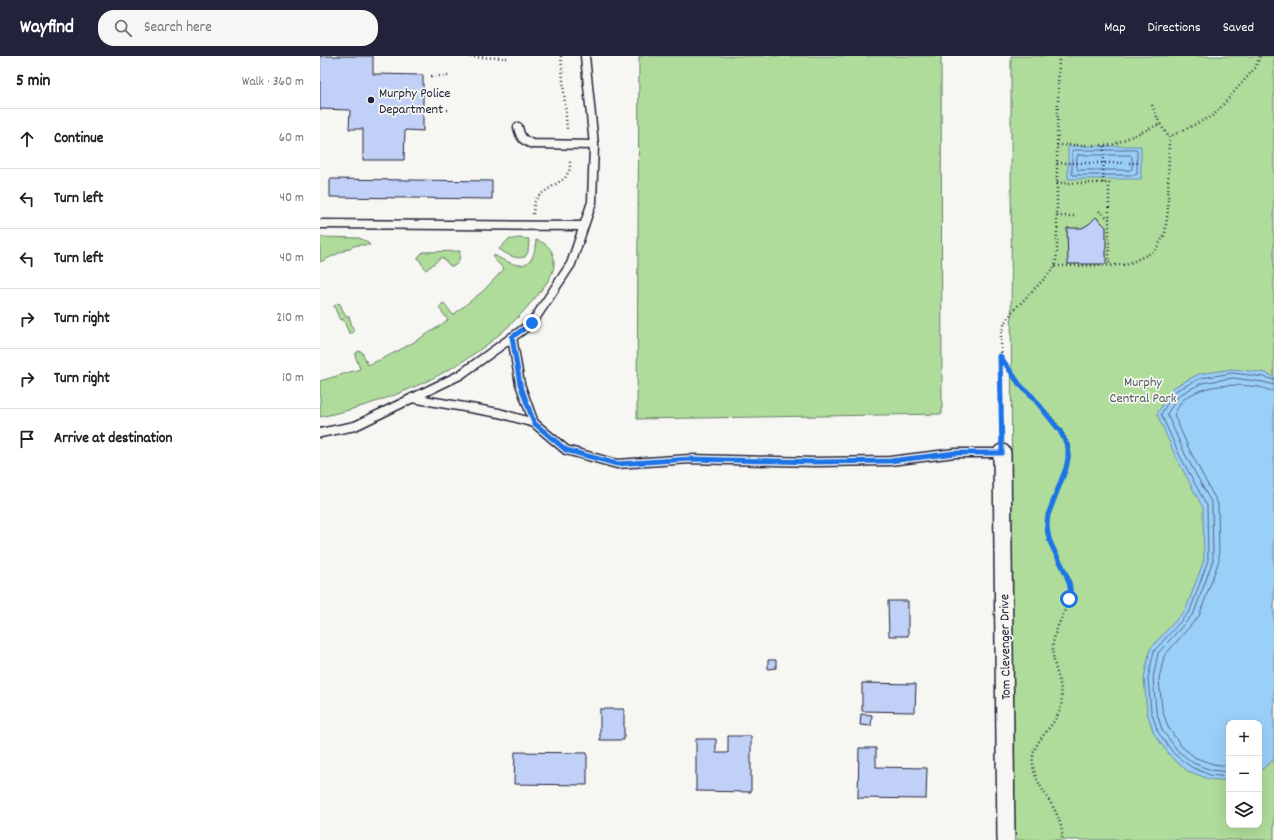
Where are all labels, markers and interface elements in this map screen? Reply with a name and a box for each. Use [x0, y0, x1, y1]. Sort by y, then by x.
search box [98, 10, 378, 46]
text: Wayfind [20, 15, 74, 42]
icon: search [112, 17, 134, 39]
text: Search here [144, 17, 212, 39]
text: Map [1104, 18, 1126, 38]
text: Directions [1148, 18, 1201, 38]
text: Saved [1223, 18, 1254, 38]
text: 5 min [16, 70, 50, 94]
text: Walk · 360 m [242, 73, 304, 92]
place label: Murphy Police Department [379, 84, 450, 120]
marker: Murphy Police Department [366, 95, 376, 105]
icon: ahead [16, 128, 38, 150]
text: Continue [54, 128, 103, 150]
text: 60 m [279, 129, 304, 148]
icon: left [16, 188, 38, 210]
text: Turn left [54, 188, 103, 210]
text: 40 m [280, 189, 304, 208]
icon: left [16, 248, 38, 270]
text: Turn left [54, 248, 103, 270]
text: 40 m [280, 249, 304, 268]
icon: right [16, 308, 38, 330]
text: Turn right [54, 308, 110, 330]
text: 210 m [276, 309, 304, 328]
route end [523, 314, 541, 332]
icon: right [16, 368, 38, 390]
text: Turn right [54, 368, 110, 390]
text: 10 m [282, 369, 304, 388]
park label: Murphy Central Park [1110, 373, 1177, 409]
icon: arrive [16, 428, 38, 450]
text: Arrive at destination [54, 428, 172, 450]
route start [1060, 590, 1078, 608]
street label: Tom Clevenger Drive [995, 594, 1017, 700]
map controls [1226, 720, 1262, 828]
button: + [1226, 720, 1262, 756]
button: − [1226, 756, 1262, 792]
button: layers [1226, 792, 1262, 828]

